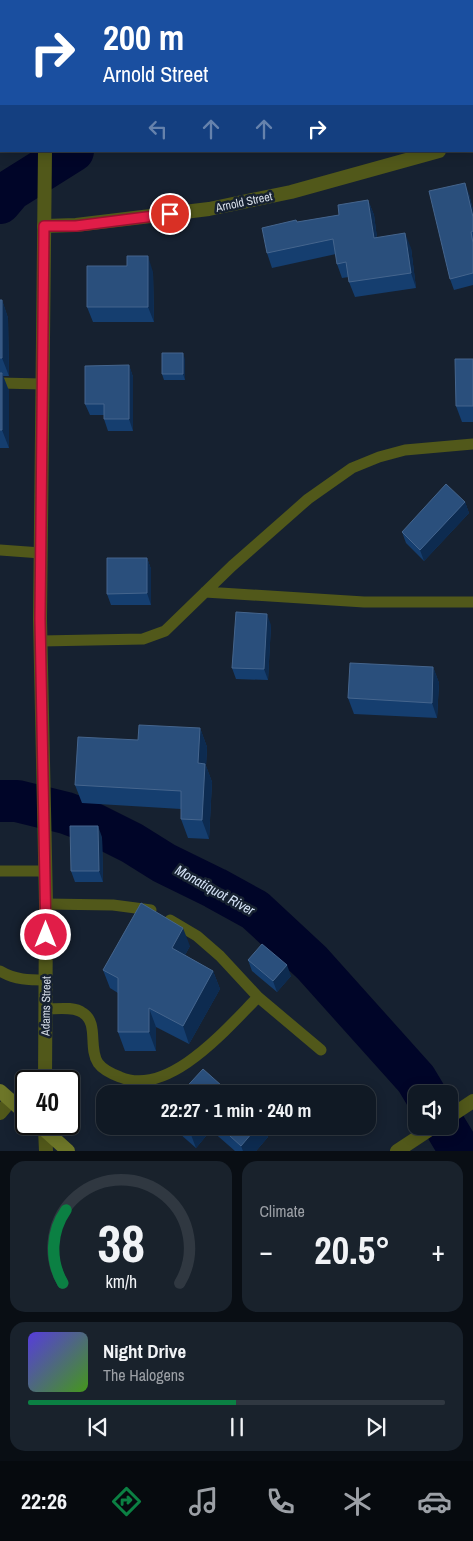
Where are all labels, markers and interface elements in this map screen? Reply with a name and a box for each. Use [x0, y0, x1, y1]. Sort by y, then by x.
text: 200 m [103, 14, 184, 61]
icon: right [20, 20, 85, 85]
text: Arnold Street [103, 59, 208, 89]
icon: left [144, 115, 172, 143]
icon: ahead [197, 115, 225, 143]
icon: ahead [250, 115, 278, 143]
icon: right [303, 115, 331, 143]
street label: Arnold Street [213, 188, 274, 216]
pin [149, 193, 191, 235]
icon: arrive [156, 200, 184, 228]
water label: Monatiquot River [172, 861, 259, 920]
position arrow [19, 908, 71, 960]
street label: Adams Street [37, 976, 55, 1037]
speed limit sign: 40 [15, 1070, 80, 1135]
map controls [408, 1085, 458, 1135]
button: sound [408, 1085, 458, 1135]
text: 22:27 · 1 min · 240 m [161, 1097, 311, 1123]
text: Climate [260, 1200, 305, 1222]
text: 38 [97, 1208, 144, 1278]
text: 20.5° [314, 1225, 390, 1276]
text: − [260, 1232, 273, 1270]
text: + [432, 1232, 445, 1270]
text: km/h [105, 1270, 137, 1294]
text: Night Drive [103, 1338, 186, 1364]
text: The Halogens [103, 1364, 185, 1386]
icon: previous [84, 1413, 112, 1441]
icon: pause [223, 1413, 251, 1441]
icon: next [362, 1413, 390, 1441]
icon: directions [109, 1484, 144, 1519]
icon: music [186, 1484, 221, 1519]
icon: phone [263, 1484, 298, 1519]
icon: climate [340, 1484, 375, 1519]
icon: car [417, 1484, 452, 1519]
text: 22:26 [21, 1486, 67, 1516]

